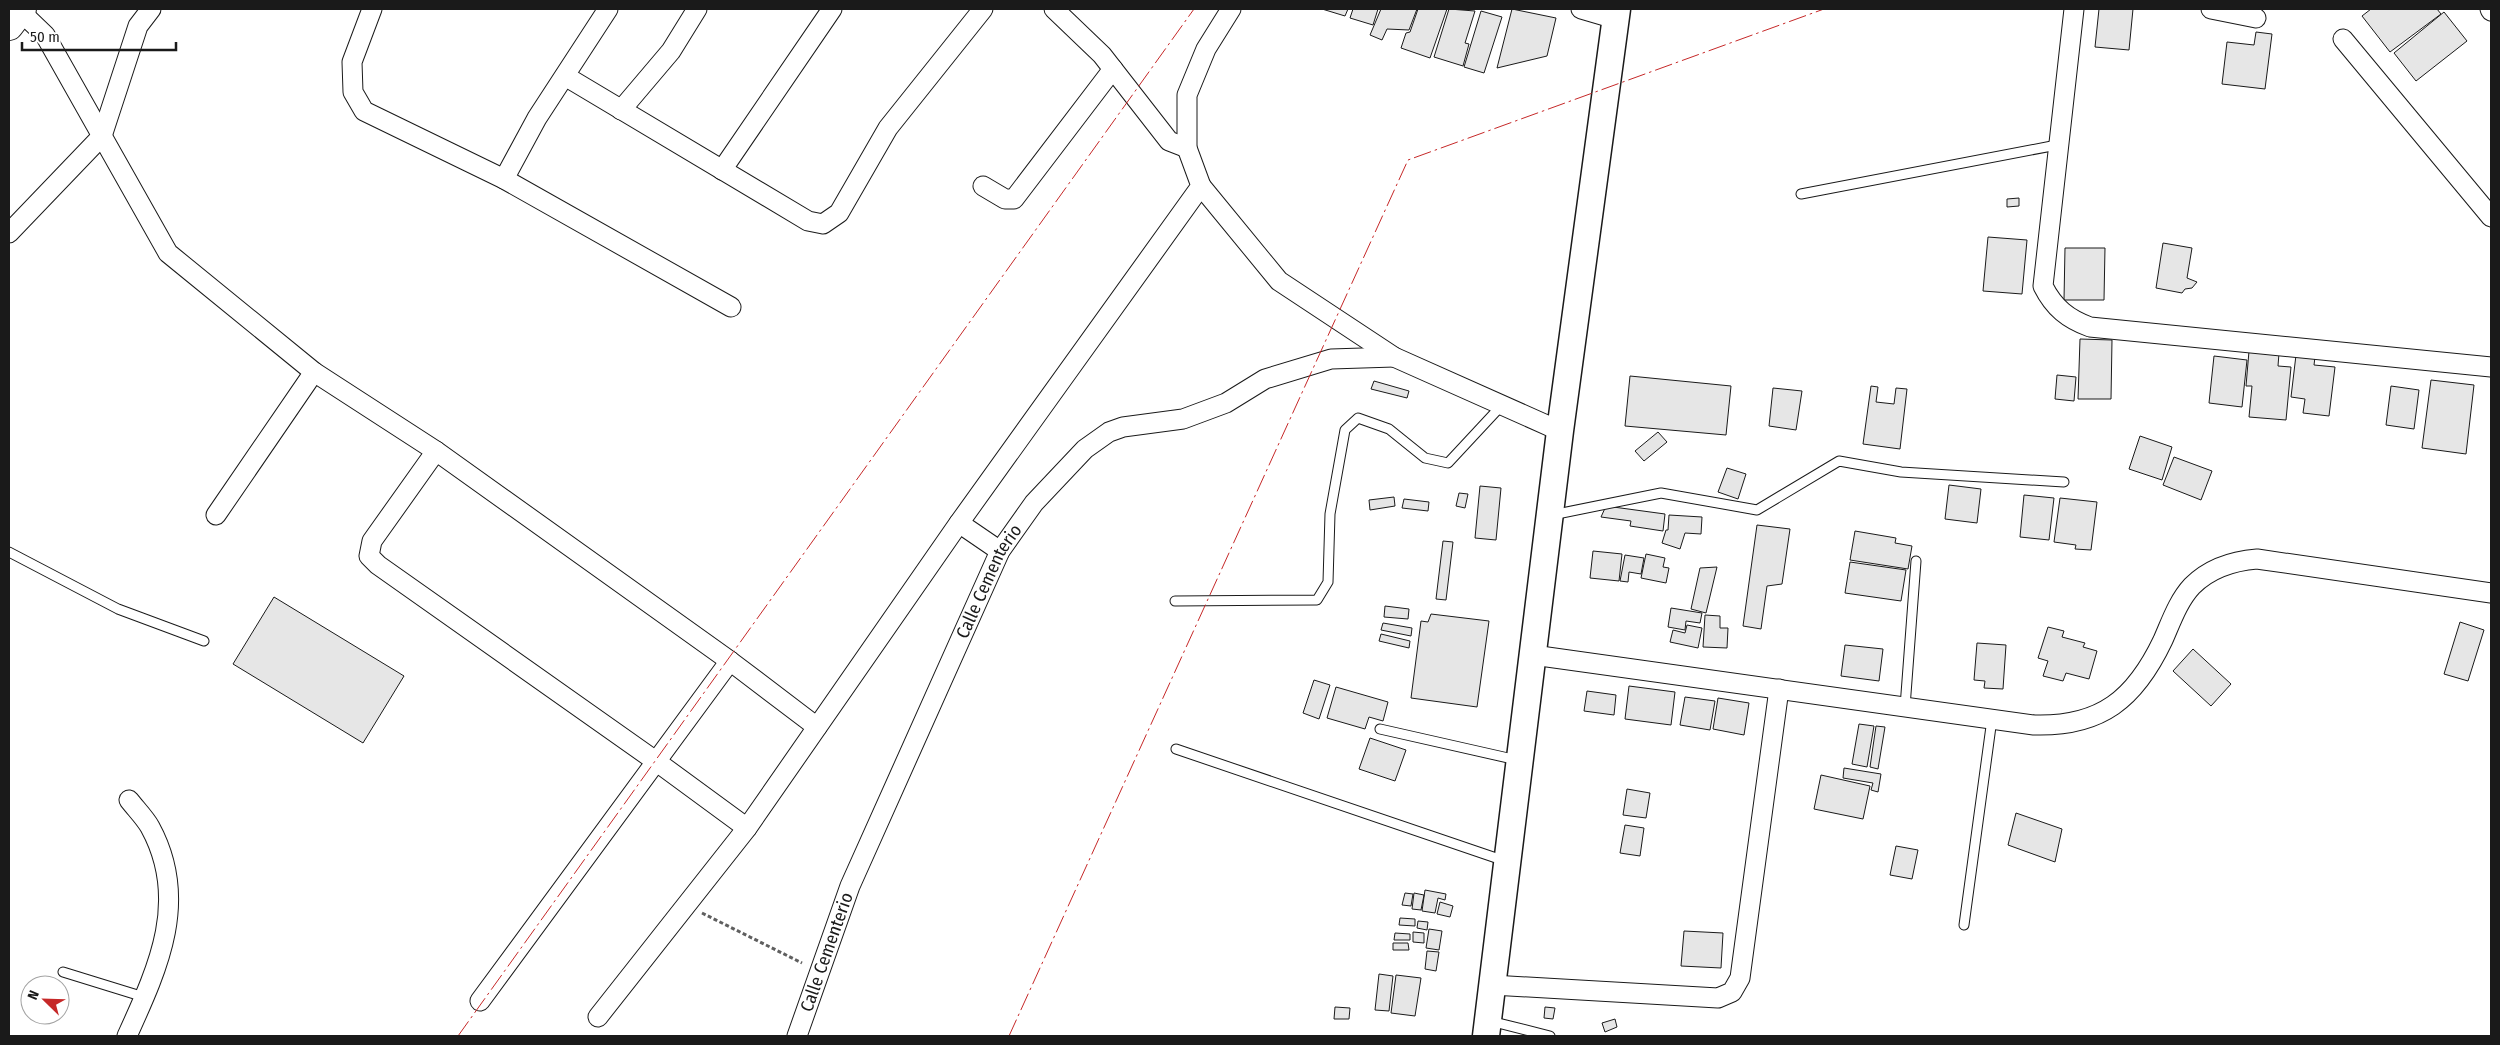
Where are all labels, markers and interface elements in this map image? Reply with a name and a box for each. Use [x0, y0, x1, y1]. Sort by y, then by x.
scale bar [22, 20, 176, 52]
text: 50 m [30, 28, 60, 46]
street label: Calle Cementerio [951, 520, 1027, 642]
street label: Calle Cementerio [795, 889, 858, 1015]
north arrow [20, 975, 70, 1025]
text: N [24, 988, 43, 1002]

